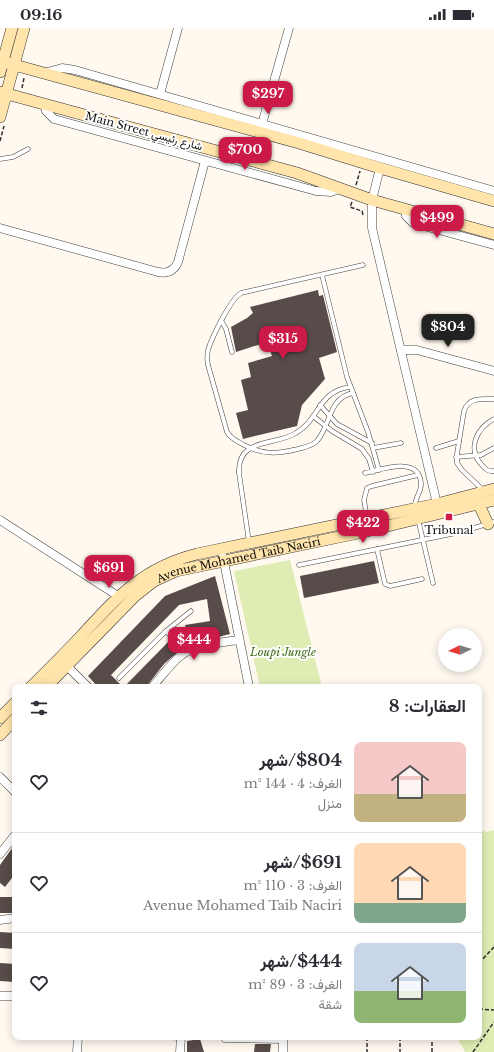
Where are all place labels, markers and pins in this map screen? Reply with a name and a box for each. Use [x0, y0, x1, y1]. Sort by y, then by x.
pin: $297 [244, 81, 292, 115]
pin: $700 [221, 137, 269, 171]
pin: $499 [413, 205, 461, 239]
pin: $804 [424, 314, 472, 348]
pin: $315 [259, 326, 307, 360]
pin: $422 [339, 510, 387, 544]
marker: Tribunal [444, 512, 454, 522]
place label: Tribunal [425, 523, 474, 537]
pin: $691 [85, 555, 133, 589]
pin: $444 [170, 627, 218, 661]

